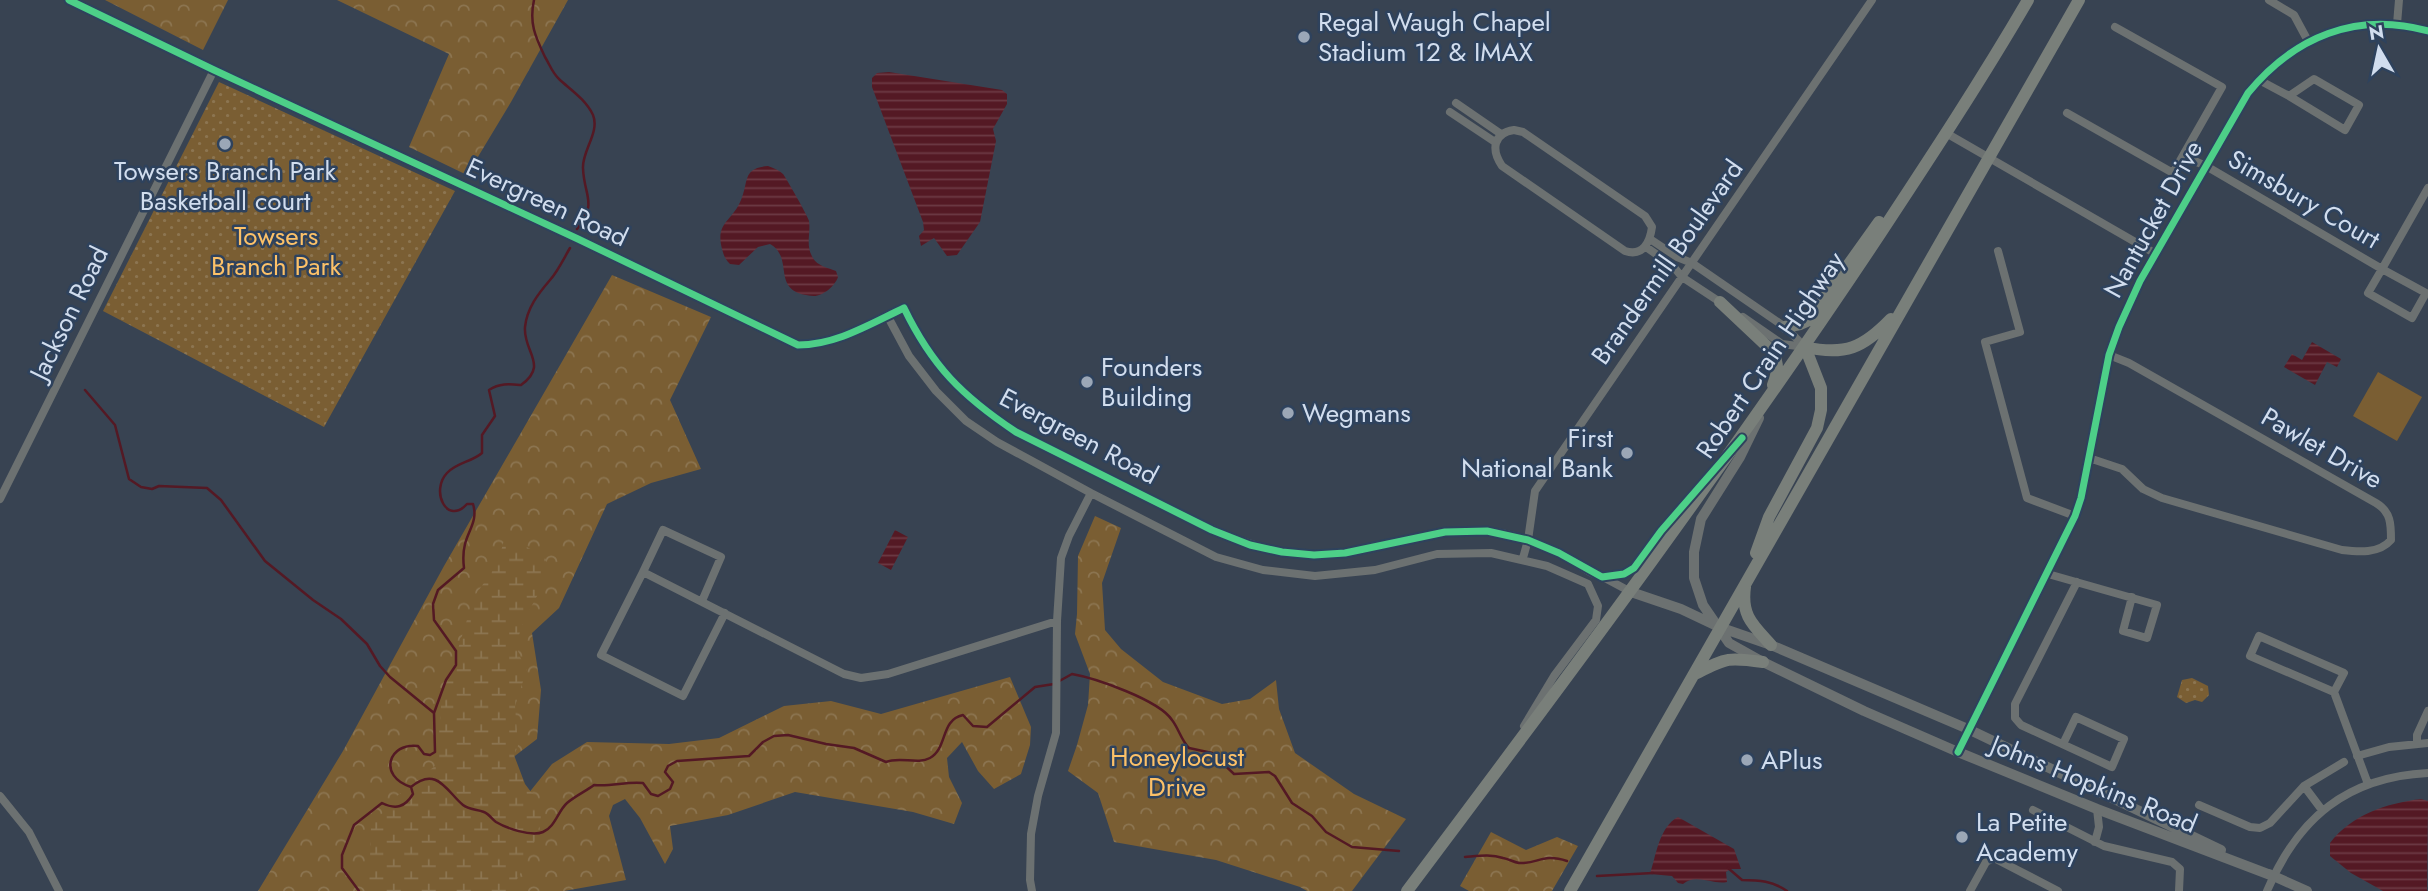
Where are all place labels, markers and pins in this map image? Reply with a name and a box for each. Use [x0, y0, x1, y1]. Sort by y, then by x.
place label: Regal Waugh Chapel Stadium 12 & IMAX [1318, 3, 1551, 71]
marker: Regal Waugh Chapel Stadium 12 & IMAX [1296, 29, 1312, 45]
marker: Towsers Branch Park Basketball court [217, 136, 233, 152]
place label: Towsers Branch Park Basketball court [114, 152, 336, 220]
place label: Founders Building [1101, 348, 1202, 416]
marker: Founders Building [1079, 374, 1095, 390]
place label: Wegmans [1302, 394, 1411, 432]
marker: Wegmans [1280, 405, 1296, 421]
place label: First National Bank [1461, 419, 1614, 487]
marker: First National Bank [1619, 445, 1635, 461]
place label: APlus [1761, 741, 1823, 779]
marker: APlus [1739, 752, 1755, 768]
place label: La Petite Academy [1976, 803, 2078, 871]
marker: La Petite Academy [1954, 829, 1970, 845]

